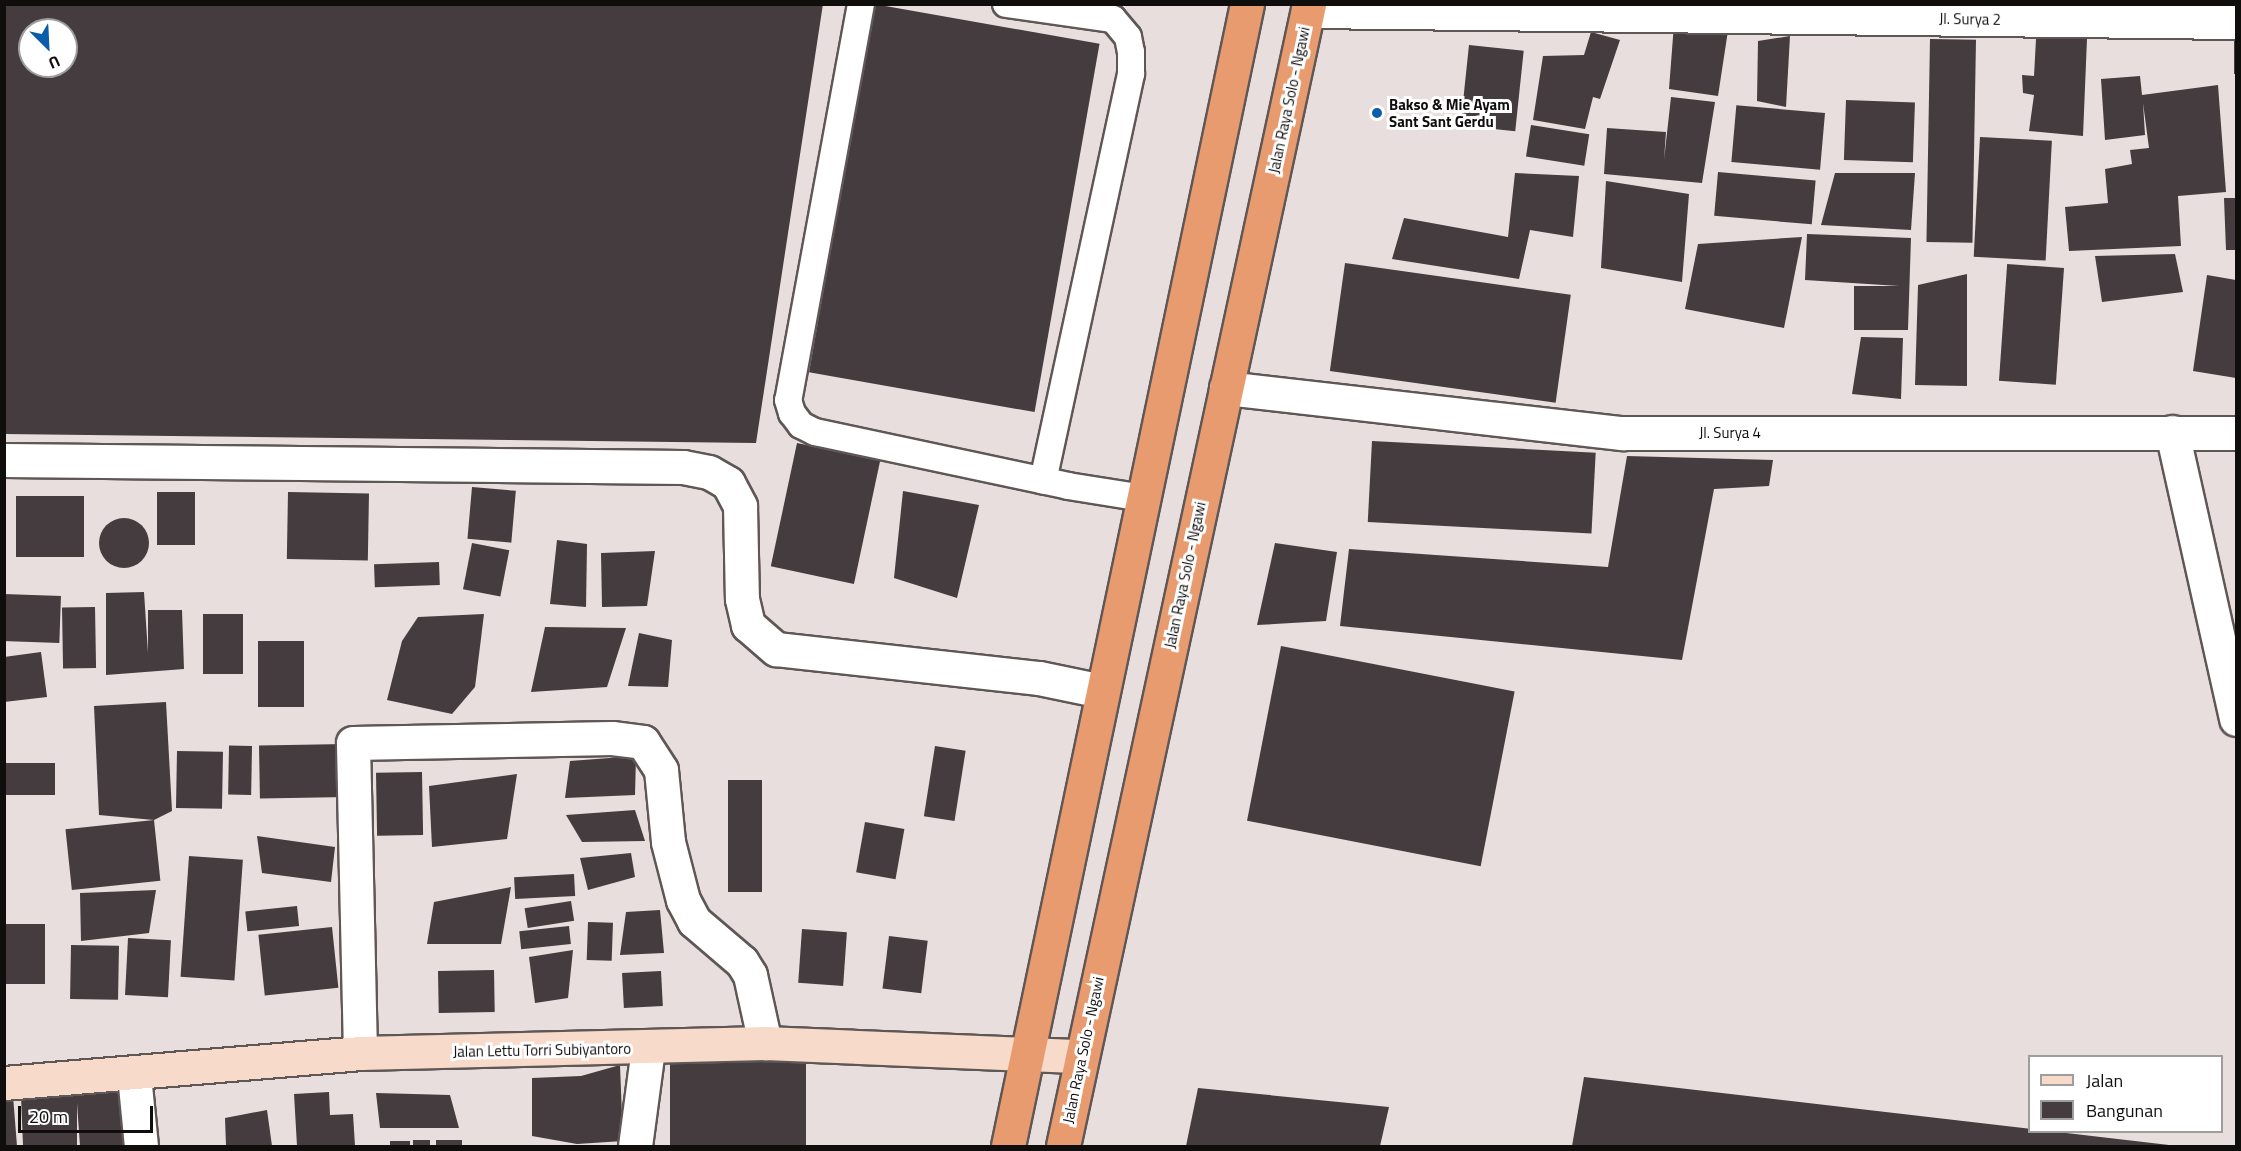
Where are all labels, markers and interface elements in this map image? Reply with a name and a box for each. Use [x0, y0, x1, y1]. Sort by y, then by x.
street label: Jl. Surya 2 [1939, 9, 2001, 29]
north arrow [18, 18, 78, 78]
street label: Jalan Raya Solo - Ngawi [1265, 25, 1313, 175]
text: U [45, 50, 64, 76]
place label: Bakso & Mie Ayam Sant Sant Gerdu [1389, 95, 1510, 130]
marker: Bakso & Mie Ayam Sant Sant Gerdu [1370, 106, 1384, 120]
street label: Jl. Surya 4 [1699, 424, 1761, 442]
street label: Jalan Raya Solo - Ngawi [1161, 500, 1209, 650]
street label: Jalan Raya Solo - Ngawi [1059, 975, 1107, 1125]
street label: Jalan Lettu Torri Subiyantoro [453, 1039, 631, 1061]
legend [2028, 1055, 2223, 1133]
text: Jalan [2086, 1067, 2123, 1094]
scale bar [21, 1094, 156, 1132]
text: Bangunan [2086, 1097, 2163, 1124]
text: 20 m [29, 1103, 68, 1130]

